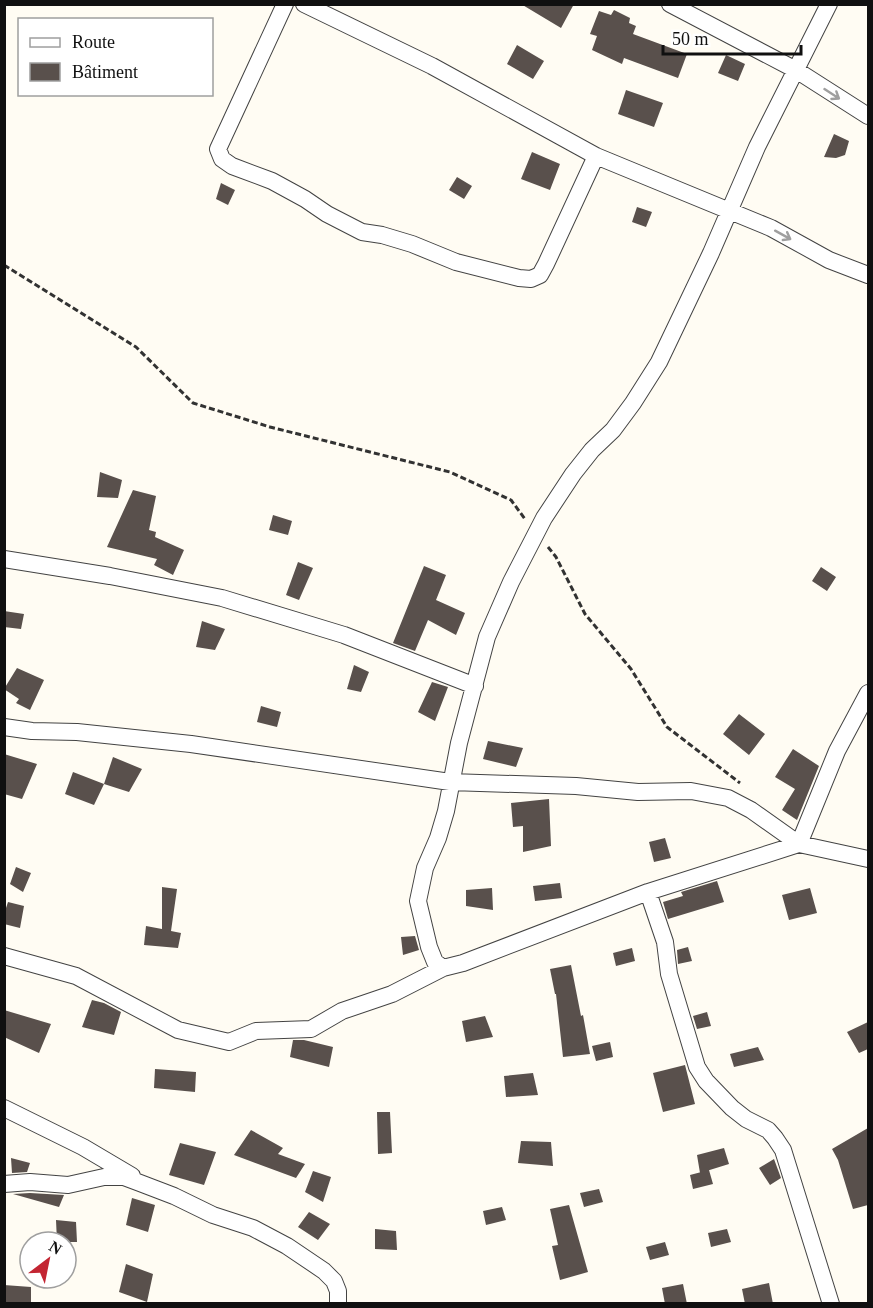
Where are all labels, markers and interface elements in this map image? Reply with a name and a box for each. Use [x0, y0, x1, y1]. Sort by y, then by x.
legend [18, 18, 213, 96]
scale bar [663, 18, 801, 56]
text: 50 m [672, 29, 709, 49]
text: Route [72, 32, 115, 52]
text: Bâtiment [72, 62, 138, 82]
one-way arrow [823, 88, 840, 100]
one-way arrow [774, 229, 791, 241]
north arrow [18, 1230, 78, 1290]
text: N [46, 1237, 65, 1258]

